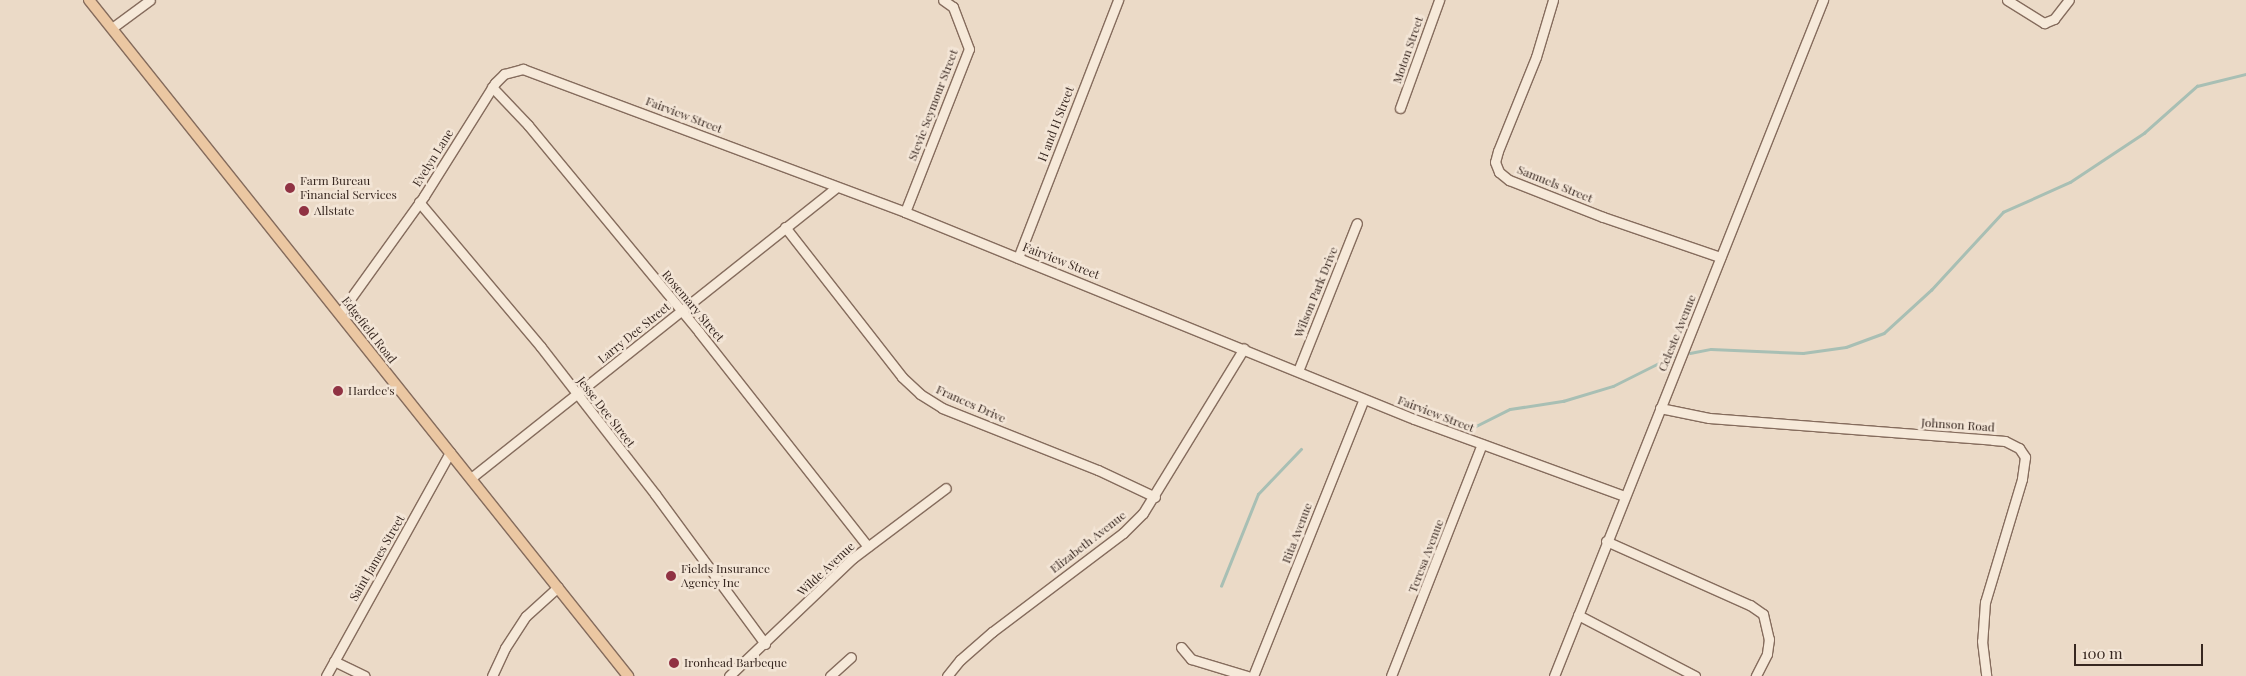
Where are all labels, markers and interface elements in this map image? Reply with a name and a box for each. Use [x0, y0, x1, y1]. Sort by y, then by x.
street label: Moton Street [1390, 15, 1426, 85]
street label: Stevie Seymour Street [905, 47, 961, 163]
street label: H and H Street [1035, 84, 1077, 164]
street label: Fairview Street [643, 94, 725, 136]
street label: Evelyn Lane [410, 127, 456, 189]
street label: Samuels Street [1515, 162, 1595, 206]
place label: Farm Bureau Financial Services [300, 174, 397, 202]
marker: Farm Bureau Financial Services [284, 182, 296, 194]
place label: Allstate [314, 204, 354, 218]
marker: Allstate [298, 205, 310, 217]
street label: Fairview Street [1020, 240, 1102, 282]
street label: Wilson Park Drive [1291, 245, 1341, 339]
street label: Rosemary Street [659, 267, 727, 345]
street label: Celeste Avenue [1655, 292, 1699, 374]
street label: Edgefield Road [338, 294, 400, 366]
street label: Larry Dee Street [595, 299, 673, 367]
street label: Jesse Dee Street [574, 374, 638, 450]
street label: Frances Drive [934, 382, 1008, 426]
place label: Hardee's [348, 384, 395, 398]
marker: Hardee's [332, 385, 344, 397]
street label: Fairview Street [1395, 393, 1477, 435]
street label: Johnson Road [1921, 415, 1995, 435]
street label: Rita Avenue [1279, 500, 1315, 566]
street label: Elizabeth Avenue [1047, 508, 1129, 576]
street label: Saint James Street [346, 512, 408, 604]
street label: Teresa Avenue [1405, 517, 1447, 595]
street label: Wilde Avenue [794, 539, 858, 599]
place label: Fields Insurance Agency Inc [681, 562, 770, 590]
marker: Fields Insurance Agency Inc [665, 570, 677, 582]
scale bar [2076, 634, 2205, 666]
text: 100 m [2082, 643, 2123, 663]
place label: Ironhead Barbeque [684, 656, 787, 670]
marker: Ironhead Barbeque [668, 657, 680, 669]

